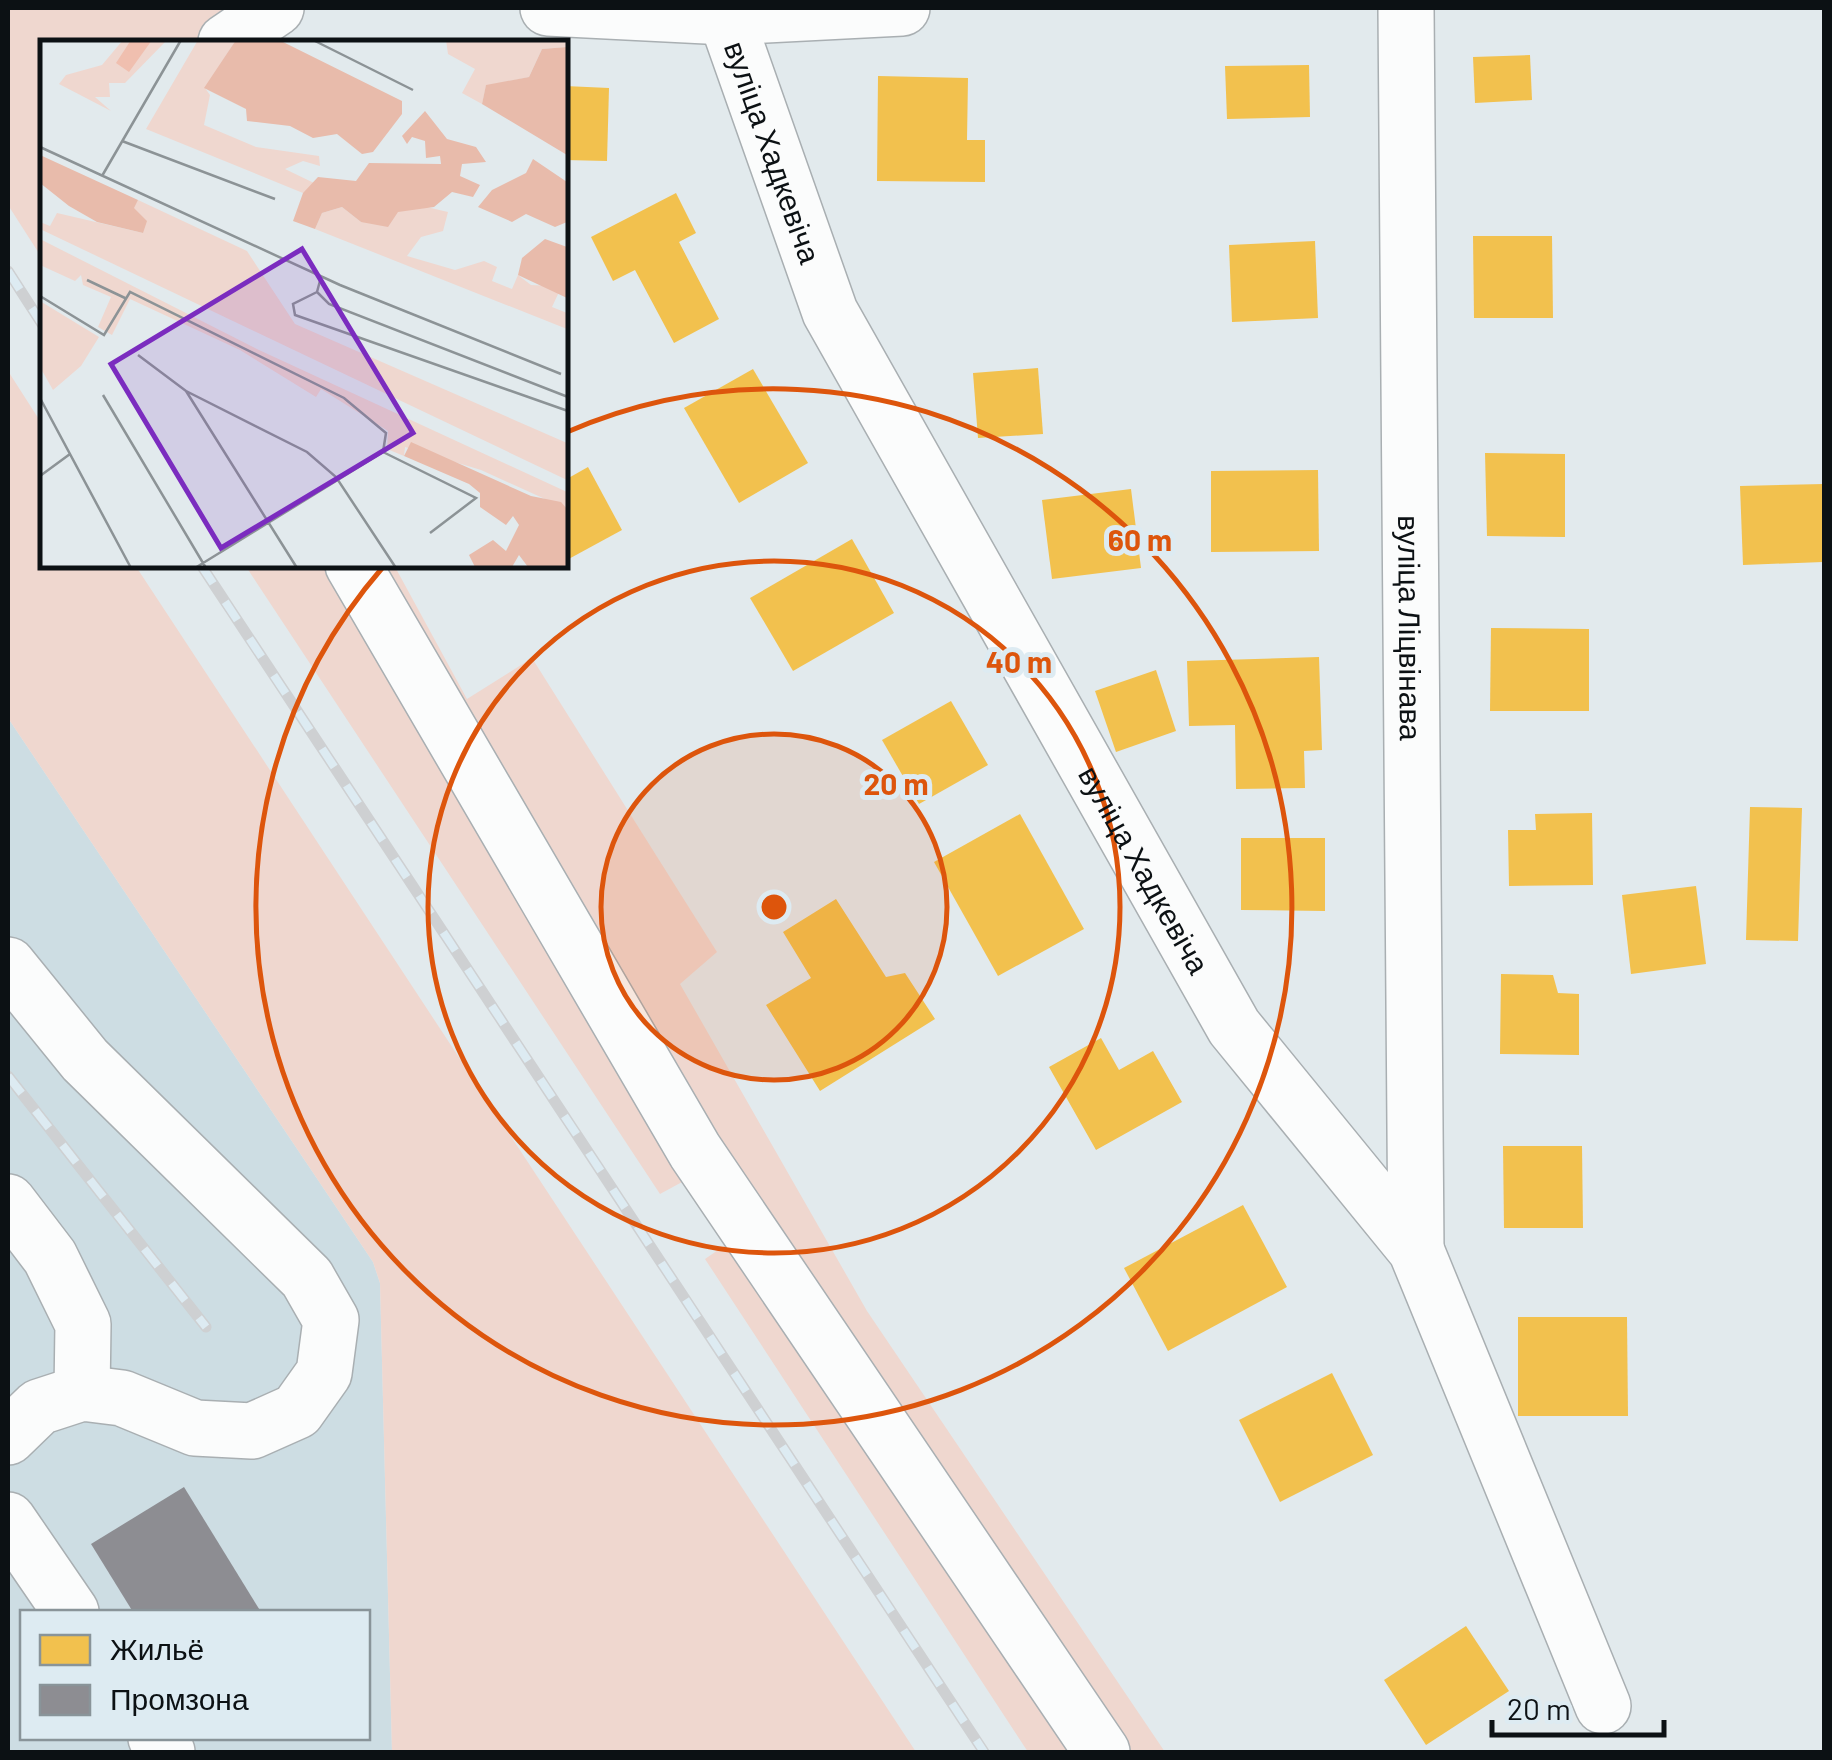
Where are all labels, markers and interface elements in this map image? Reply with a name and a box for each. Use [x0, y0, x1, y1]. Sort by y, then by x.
street label: вуліца Хадкевіча [718, 36, 829, 268]
inset map [40, 40, 568, 568]
street label: вуліца Ліцвінава [1392, 515, 1430, 741]
text: 60 m [1108, 521, 1172, 557]
text: 40 m [986, 643, 1052, 679]
street label: вуліца Хадкевіча [1072, 759, 1218, 980]
text: 20 m [864, 765, 928, 801]
centre of rings [756, 889, 792, 925]
legend [20, 1610, 370, 1740]
text: Жильё [110, 1630, 204, 1666]
scale bar [1492, 1675, 1664, 1737]
text: Промзона [110, 1680, 249, 1716]
text: 20 m [1507, 1690, 1571, 1726]

